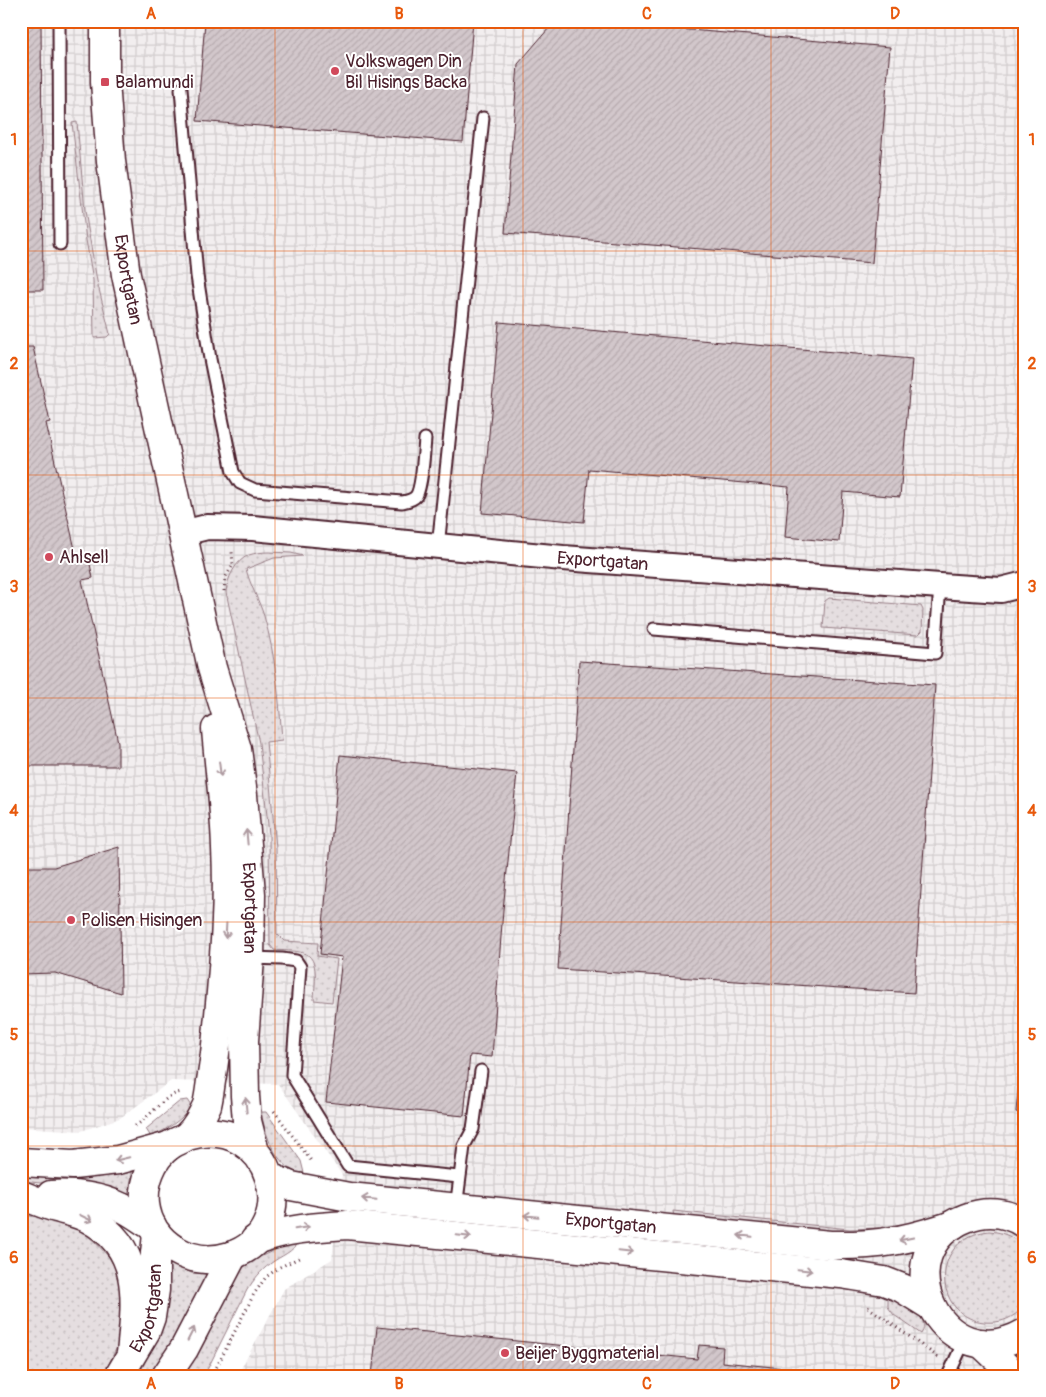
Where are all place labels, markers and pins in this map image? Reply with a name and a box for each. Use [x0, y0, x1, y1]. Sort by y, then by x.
place label: Volkswagen Din Bil Hisings Backa [345, 50, 467, 94]
marker: Volkswagen Din Bil Hisings Backa [329, 65, 341, 77]
place label: Balamundi [115, 71, 193, 94]
marker: Balamundi [99, 76, 111, 88]
place label: Ahlsell [59, 546, 109, 569]
marker: Ahlsell [43, 551, 55, 563]
place label: Polisen Hisingen [81, 909, 202, 932]
marker: Polisen Hisingen [65, 914, 77, 926]
place label: Beijer Byggmaterial [515, 1342, 659, 1365]
marker: Beijer Byggmaterial [499, 1347, 511, 1359]

